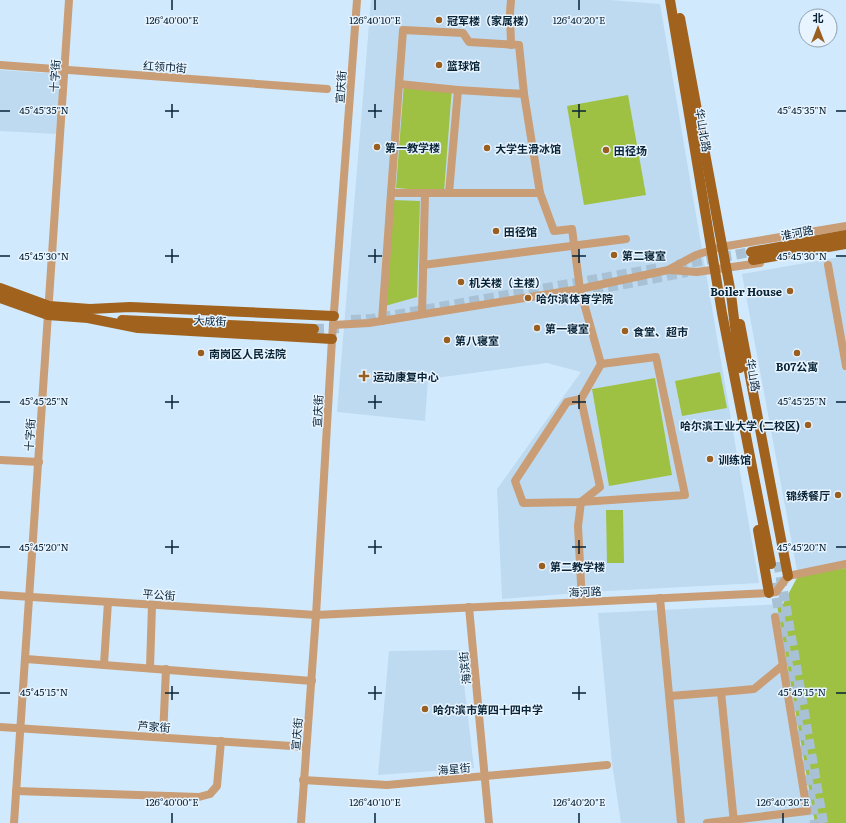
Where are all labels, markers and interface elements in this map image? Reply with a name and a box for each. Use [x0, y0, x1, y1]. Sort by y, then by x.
north arrow [798, 8, 838, 48]
text: 北 [813, 9, 824, 25]
text: 126°40'00"E [145, 12, 199, 27]
text: 126°40'10"E [349, 12, 401, 27]
place label: 冠军楼（家属楼） [447, 12, 535, 28]
text: 126°40'20"E [553, 12, 605, 27]
marker: 冠军楼（家属楼） [434, 15, 444, 25]
street label: 红领巾街 [142, 56, 188, 76]
place label: 篮球馆 [447, 57, 480, 73]
street label: 十字街 [45, 59, 63, 93]
marker: 篮球馆 [434, 60, 444, 70]
street label: 宣庆街 [331, 70, 349, 104]
text: 45°45'35"N [19, 102, 69, 117]
text: 45°45'35"N [777, 102, 827, 117]
street label: 华山北路 [692, 107, 716, 153]
place label: 第一教学楼 [385, 139, 440, 155]
place label: 大学生滑冰馆 [495, 140, 561, 156]
marker: 第一教学楼 [372, 142, 382, 152]
place label: 田径场 [614, 142, 647, 158]
marker: 大学生滑冰馆 [482, 143, 492, 153]
marker: 田径场 [601, 145, 611, 155]
street label: 淮河路 [779, 221, 815, 243]
place label: 田径馆 [504, 223, 537, 239]
marker: 田径馆 [491, 226, 501, 236]
place label: 第二寝室 [622, 247, 666, 263]
text: 45°45'30"N [19, 248, 69, 263]
text: 45°45'30"N [777, 248, 827, 263]
marker: 第二寝室 [609, 250, 619, 260]
place label: 机关楼（主楼） [469, 274, 546, 290]
marker: 机关楼（主楼） [456, 277, 466, 287]
place label: Boiler House [710, 283, 782, 299]
marker: Boiler House [785, 286, 795, 296]
place label: 哈尔滨体育学院 [536, 290, 613, 306]
marker: 哈尔滨体育学院 [523, 293, 533, 303]
street label: 大成街 [193, 311, 227, 329]
place label: 第一寝室 [545, 320, 589, 336]
marker: 第一寝室 [532, 323, 542, 333]
place label: 食堂、超市 [633, 323, 688, 339]
marker: 食堂、超市 [620, 326, 630, 336]
place label: 第八寝室 [455, 332, 499, 348]
marker: 第八寝室 [442, 335, 452, 345]
place label: 南岗区人民法院 [209, 345, 286, 361]
marker: 南岗区人民法院 [196, 348, 206, 358]
marker: B07公寓 [792, 348, 802, 358]
street label: 华山路 [743, 357, 765, 393]
place label: B07公寓 [776, 358, 818, 374]
place label: 运动康复中心 [373, 368, 439, 384]
marker: 运动康复中心 [358, 370, 370, 382]
text: 45°45'25"N [19, 393, 69, 408]
text: 45°45'25"N [777, 393, 827, 408]
street label: 宣庆街 [308, 394, 326, 428]
place label: 哈尔滨工业大学 (二校区) [680, 417, 800, 433]
street label: 十字街 [20, 418, 38, 452]
marker: 哈尔滨工业大学 (二校区) [803, 420, 813, 430]
place label: 训练馆 [718, 451, 751, 467]
marker: 训练馆 [705, 454, 715, 464]
place label: 锦绣餐厅 [786, 487, 830, 503]
marker: 锦绣餐厅 [833, 490, 843, 500]
text: 45°45'20"N [19, 539, 69, 554]
text: 45°45'20"N [777, 539, 827, 554]
place label: 第二教学楼 [550, 558, 605, 574]
marker: 第二教学楼 [537, 561, 547, 571]
street label: 海河路 [568, 582, 602, 600]
street label: 平公街 [142, 585, 176, 603]
street label: 海滨街 [454, 651, 474, 685]
text: 45°45'15"N [20, 684, 68, 699]
text: 45°45'15"N [778, 684, 826, 699]
place label: 哈尔滨市第四十四中学 [433, 701, 543, 717]
marker: 哈尔滨市第四十四中学 [420, 704, 430, 714]
street label: 芦家街 [137, 717, 171, 735]
street label: 宣庆街 [287, 717, 305, 751]
street label: 海星街 [437, 759, 471, 777]
text: 126°40'00"E [145, 794, 199, 809]
text: 126°40'10"E [349, 794, 401, 809]
text: 126°40'20"E [553, 794, 605, 809]
text: 126°40'30"E [757, 794, 809, 809]

